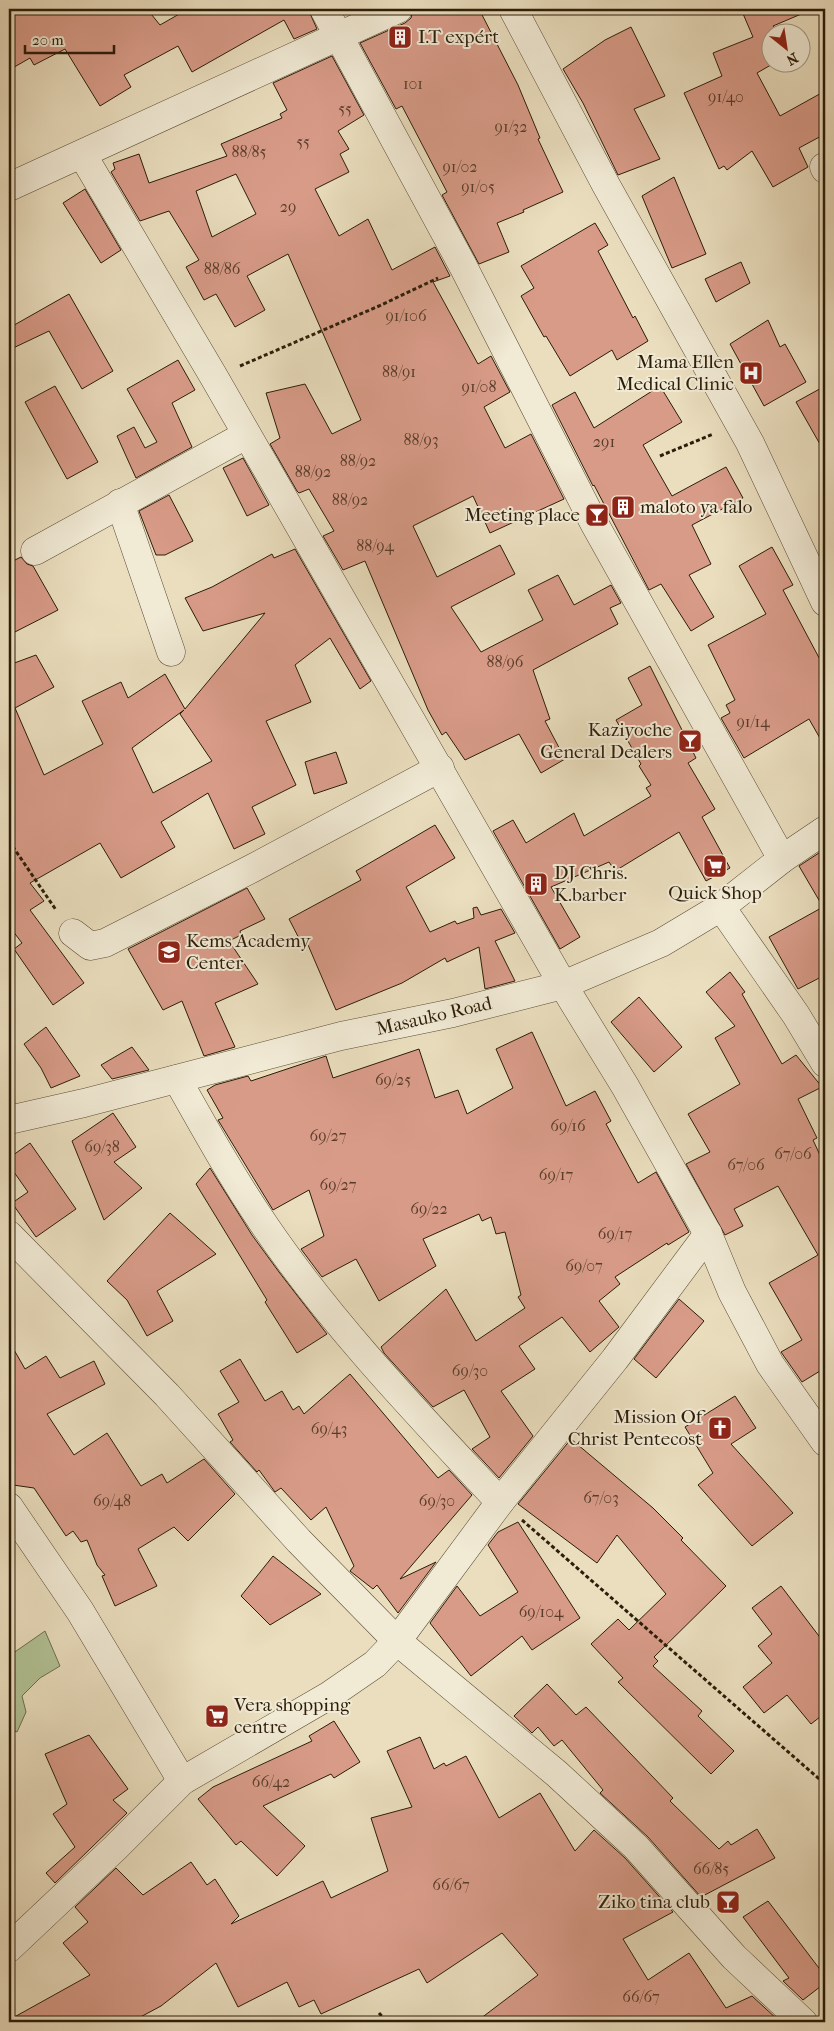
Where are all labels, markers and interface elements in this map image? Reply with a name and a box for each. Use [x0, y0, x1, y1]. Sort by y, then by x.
scale bar [25, 22, 114, 54]
north arrow [762, 22, 812, 72]
building icon: I.T expért [387, 24, 413, 50]
place label: I.T expért [418, 26, 499, 48]
text: 20 m [32, 31, 64, 49]
text: N [783, 49, 801, 69]
house number: 101 [403, 74, 423, 93]
house number: 91/40 [708, 87, 744, 106]
house number: 55 [338, 99, 352, 118]
house number: 91/32 [495, 117, 527, 136]
house number: 55 [296, 132, 310, 151]
house number: 88/85 [232, 142, 267, 161]
house number: 91/02 [442, 157, 478, 176]
house number: 91/05 [461, 177, 495, 196]
house number: 29 [280, 197, 296, 216]
house number: 88/86 [204, 259, 241, 278]
house number: 91/106 [385, 306, 427, 325]
place label: Mama Ellen Medical Clinic [617, 351, 734, 395]
hospital icon: Mama Ellen Medical Clinic [738, 360, 764, 386]
house number: 88/91 [382, 362, 416, 381]
house number: 91/08 [462, 377, 496, 396]
house number: 88/93 [404, 430, 438, 449]
house number: 291 [593, 432, 615, 451]
house number: 88/92 [340, 451, 376, 470]
house number: 88/92 [295, 462, 331, 481]
house number: 88/92 [332, 490, 368, 509]
building icon: maloto ya falo [610, 494, 636, 520]
place label: maloto ya falo [640, 496, 753, 518]
bar icon: Meeting place [584, 502, 610, 528]
place label: Meeting place [464, 504, 580, 526]
house number: 88/94 [356, 536, 394, 555]
house number: 88/96 [486, 652, 524, 671]
house number: 91/14 [736, 712, 770, 731]
place label: Kaziyoche General Dealers [540, 719, 672, 763]
bar icon: Kaziyoche General Dealers [677, 728, 703, 754]
supermarket icon: Quick Shop [702, 853, 728, 879]
place label: DJ Chris. K.barber [554, 862, 627, 906]
building icon: DJ Chris. K.barber [523, 871, 549, 897]
place label: Quick Shop [668, 882, 762, 904]
place label: Kems Academy Center [186, 930, 311, 974]
school or university icon: Kems Academy Center [156, 939, 182, 965]
street label: Masauko Road [374, 992, 495, 1040]
house number: 69/25 [375, 1070, 411, 1089]
house number: 69/16 [550, 1116, 586, 1135]
house number: 69/27 [310, 1126, 347, 1145]
house number: 69/38 [84, 1137, 120, 1156]
house number: 67/06 [774, 1144, 812, 1163]
house number: 67/06 [727, 1155, 765, 1174]
house number: 69/17 [539, 1165, 573, 1184]
house number: 69/27 [320, 1175, 357, 1194]
house number: 69/22 [410, 1199, 448, 1218]
house number: 69/17 [598, 1224, 632, 1243]
house number: 69/07 [565, 1256, 603, 1275]
house number: 69/30 [452, 1361, 488, 1380]
place label: Mission Of Christ Pentecost [568, 1406, 706, 1450]
church icon: Mission Of Christ Pentecost [707, 1415, 733, 1441]
house number: 69/43 [311, 1419, 347, 1438]
house number: 67/03 [583, 1488, 619, 1507]
house number: 69/48 [93, 1491, 131, 1510]
house number: 69/30 [419, 1491, 455, 1510]
house number: 69/104 [519, 1602, 564, 1621]
place label: Vera shopping centre [233, 1694, 351, 1738]
supermarket icon: Vera shopping centre [204, 1703, 230, 1729]
house number: 66/42 [252, 1772, 290, 1791]
house number: 66/85 [693, 1859, 729, 1878]
house number: 66/67 [432, 1875, 470, 1894]
bar icon: Ziko tina club [715, 1889, 741, 1915]
place label: Ziko tina club [598, 1891, 710, 1913]
house number: 66/67 [622, 1987, 660, 2006]

